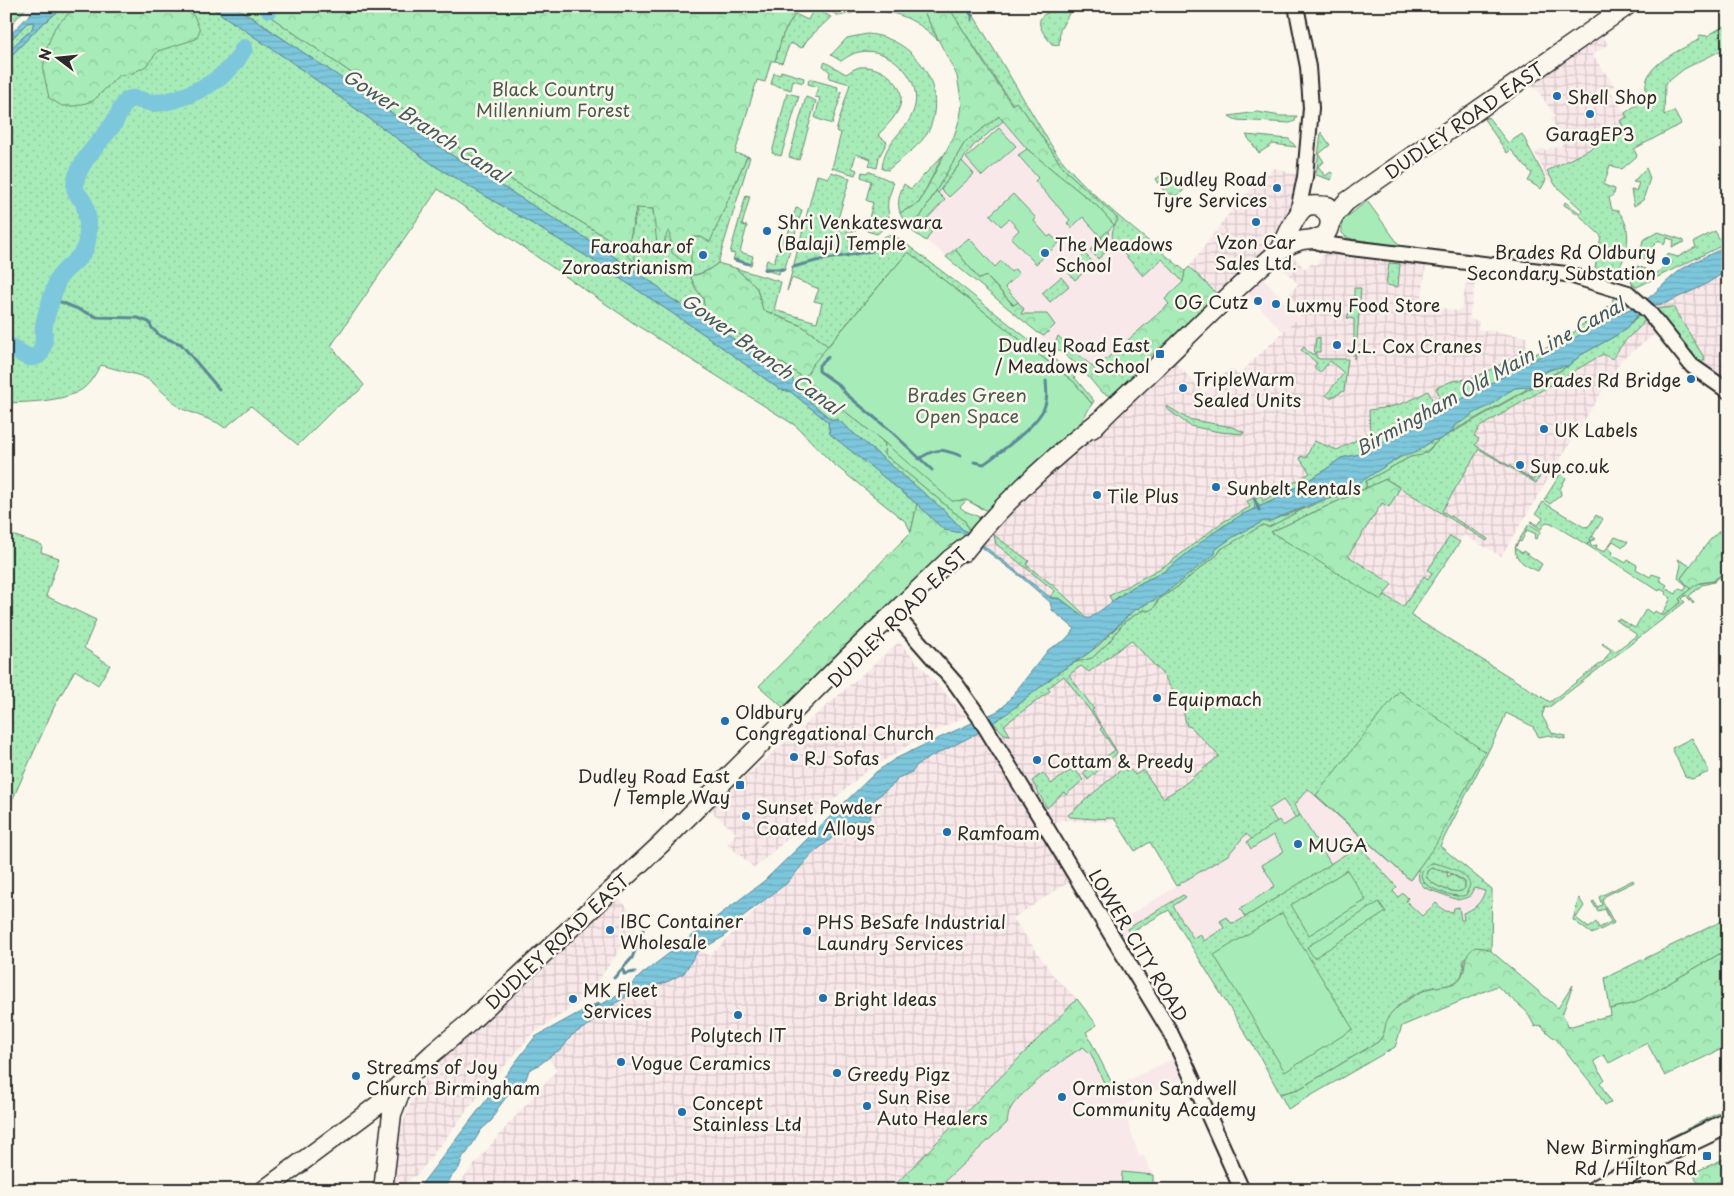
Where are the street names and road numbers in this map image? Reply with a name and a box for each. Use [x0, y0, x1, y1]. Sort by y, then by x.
street label: DUDLEY ROAD EAST [1379, 54, 1550, 185]
street label: DUDLEY ROAD EAST [821, 540, 974, 693]
street label: LOWER CITY ROAD [1083, 864, 1195, 1026]
street label: DUDLEY ROAD EAST [479, 866, 636, 1015]

